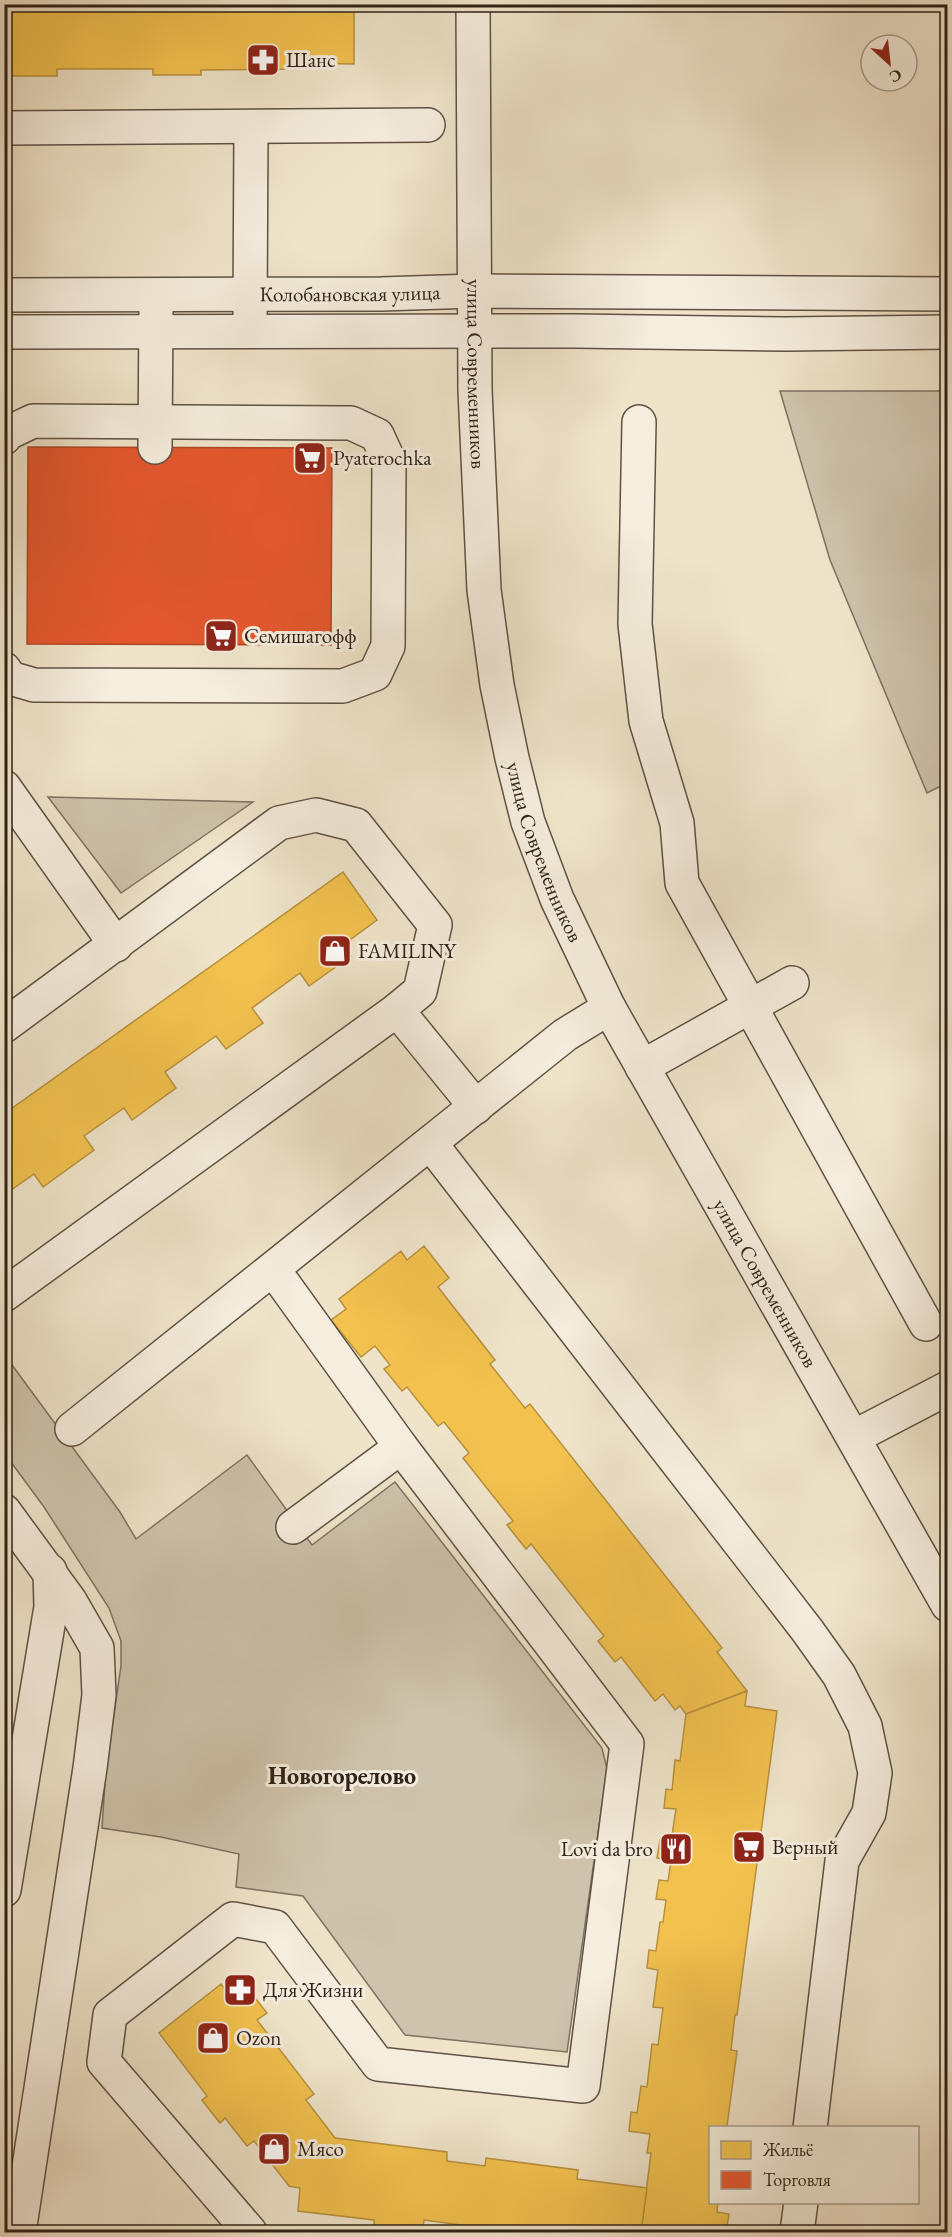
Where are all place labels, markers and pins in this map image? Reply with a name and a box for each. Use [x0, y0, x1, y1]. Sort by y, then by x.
pharmacy icon: Шанс [245, 42, 281, 78]
place label: Шанс [286, 46, 336, 73]
supermarket icon: Pyaterochka [292, 440, 328, 476]
place label: Pyaterochka [333, 444, 432, 471]
supermarket icon: Семишагофф [203, 618, 239, 654]
place label: Семишагофф [244, 622, 357, 649]
shop icon: FAMILINY [317, 933, 353, 969]
place label: FAMILINY [358, 937, 458, 964]
supermarket icon: Верный [731, 1829, 767, 1865]
restaurant icon: Lovi da bro [658, 1831, 694, 1867]
place label: Верный [772, 1833, 838, 1860]
place label: Lovi da bro [561, 1835, 653, 1862]
pharmacy icon: Для Жизни [222, 1972, 258, 2008]
place label: Для Жизни [263, 1976, 363, 2003]
shop icon: Ozon [195, 2020, 231, 2056]
place label: Ozon [236, 2024, 281, 2051]
shop icon: Мясо [256, 2131, 292, 2167]
place label: Мясо [297, 2135, 344, 2162]

